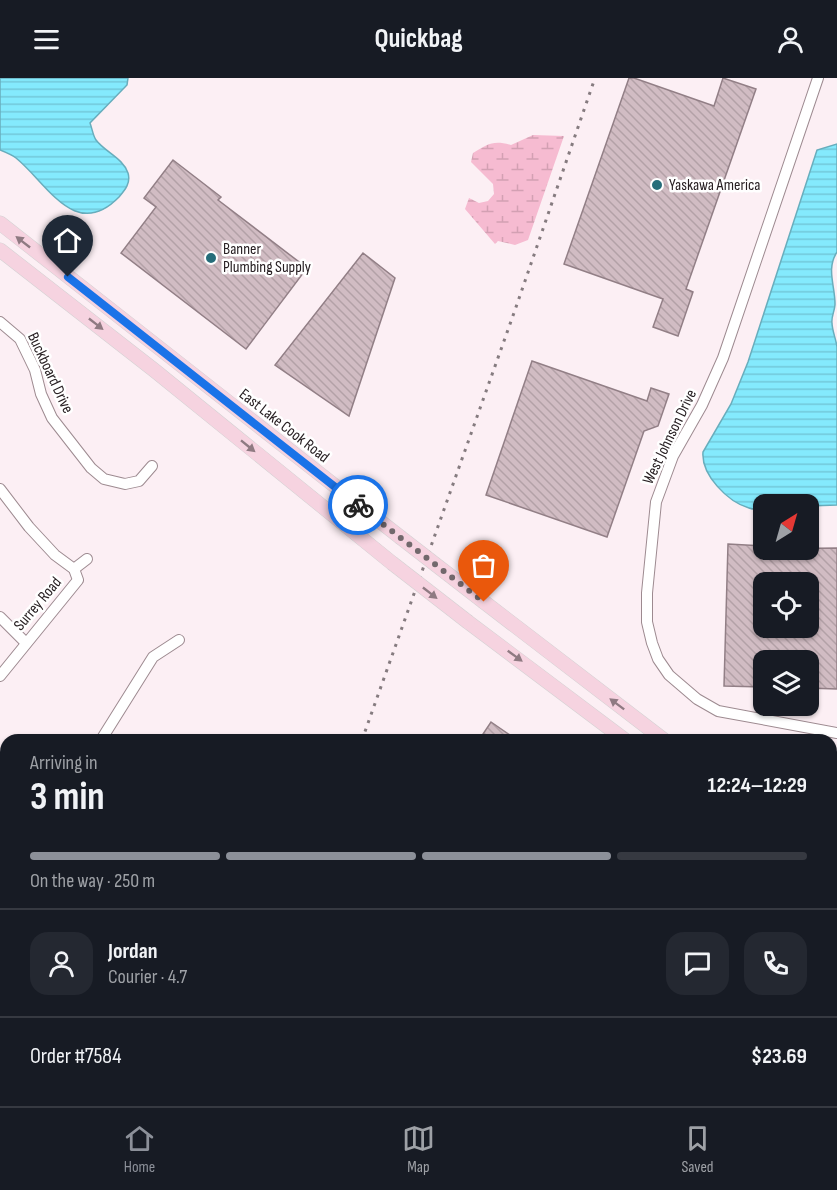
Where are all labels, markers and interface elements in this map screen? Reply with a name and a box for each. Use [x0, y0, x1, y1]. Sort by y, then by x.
icon: menu [30, 23, 63, 56]
text: Quickbag [374, 23, 463, 55]
icon: person [774, 23, 807, 56]
place label: Yaskawa America [669, 176, 760, 195]
marker: Yaskawa America [650, 178, 664, 192]
pin [42, 215, 93, 277]
icon: home [51, 224, 84, 257]
one-way arrow [15, 235, 31, 248]
place label: Banner Plumbing Supply [223, 240, 311, 277]
marker: Banner Plumbing Supply [204, 251, 218, 265]
one-way arrow [88, 318, 104, 331]
street label: Buckboard Drive [23, 329, 77, 417]
street label: East Lake Cook Road [235, 385, 333, 467]
street label: West Johnson Drive [639, 387, 701, 487]
one-way arrow [240, 440, 256, 453]
courier [328, 475, 388, 535]
icon: bike [342, 489, 375, 522]
north arrow [753, 494, 819, 560]
map controls [753, 494, 819, 716]
pin [458, 540, 509, 602]
icon: bag [467, 549, 500, 582]
button: locate [753, 572, 819, 638]
street label: Surrey Road [10, 573, 66, 635]
one-way arrow [422, 586, 437, 598]
one-way arrow [506, 650, 522, 662]
button: layers [753, 650, 819, 716]
one-way arrow [610, 698, 626, 710]
text: Arriving in [30, 751, 98, 775]
text: 12:24–12:29 [708, 772, 807, 799]
text: 3 min [30, 774, 105, 821]
text: On the way · 250 m [30, 869, 155, 893]
button: person [30, 932, 93, 995]
button: chat [666, 932, 729, 995]
button: phone [744, 932, 807, 995]
text: Jordan [108, 938, 157, 965]
text: Courier · 4.7 [108, 965, 187, 989]
text: Order #7584 [30, 1043, 122, 1070]
text: $23.69 [751, 1043, 807, 1070]
tab: Home [123, 1122, 156, 1177]
tab: Map [402, 1122, 435, 1177]
tab: Saved [681, 1122, 714, 1177]

